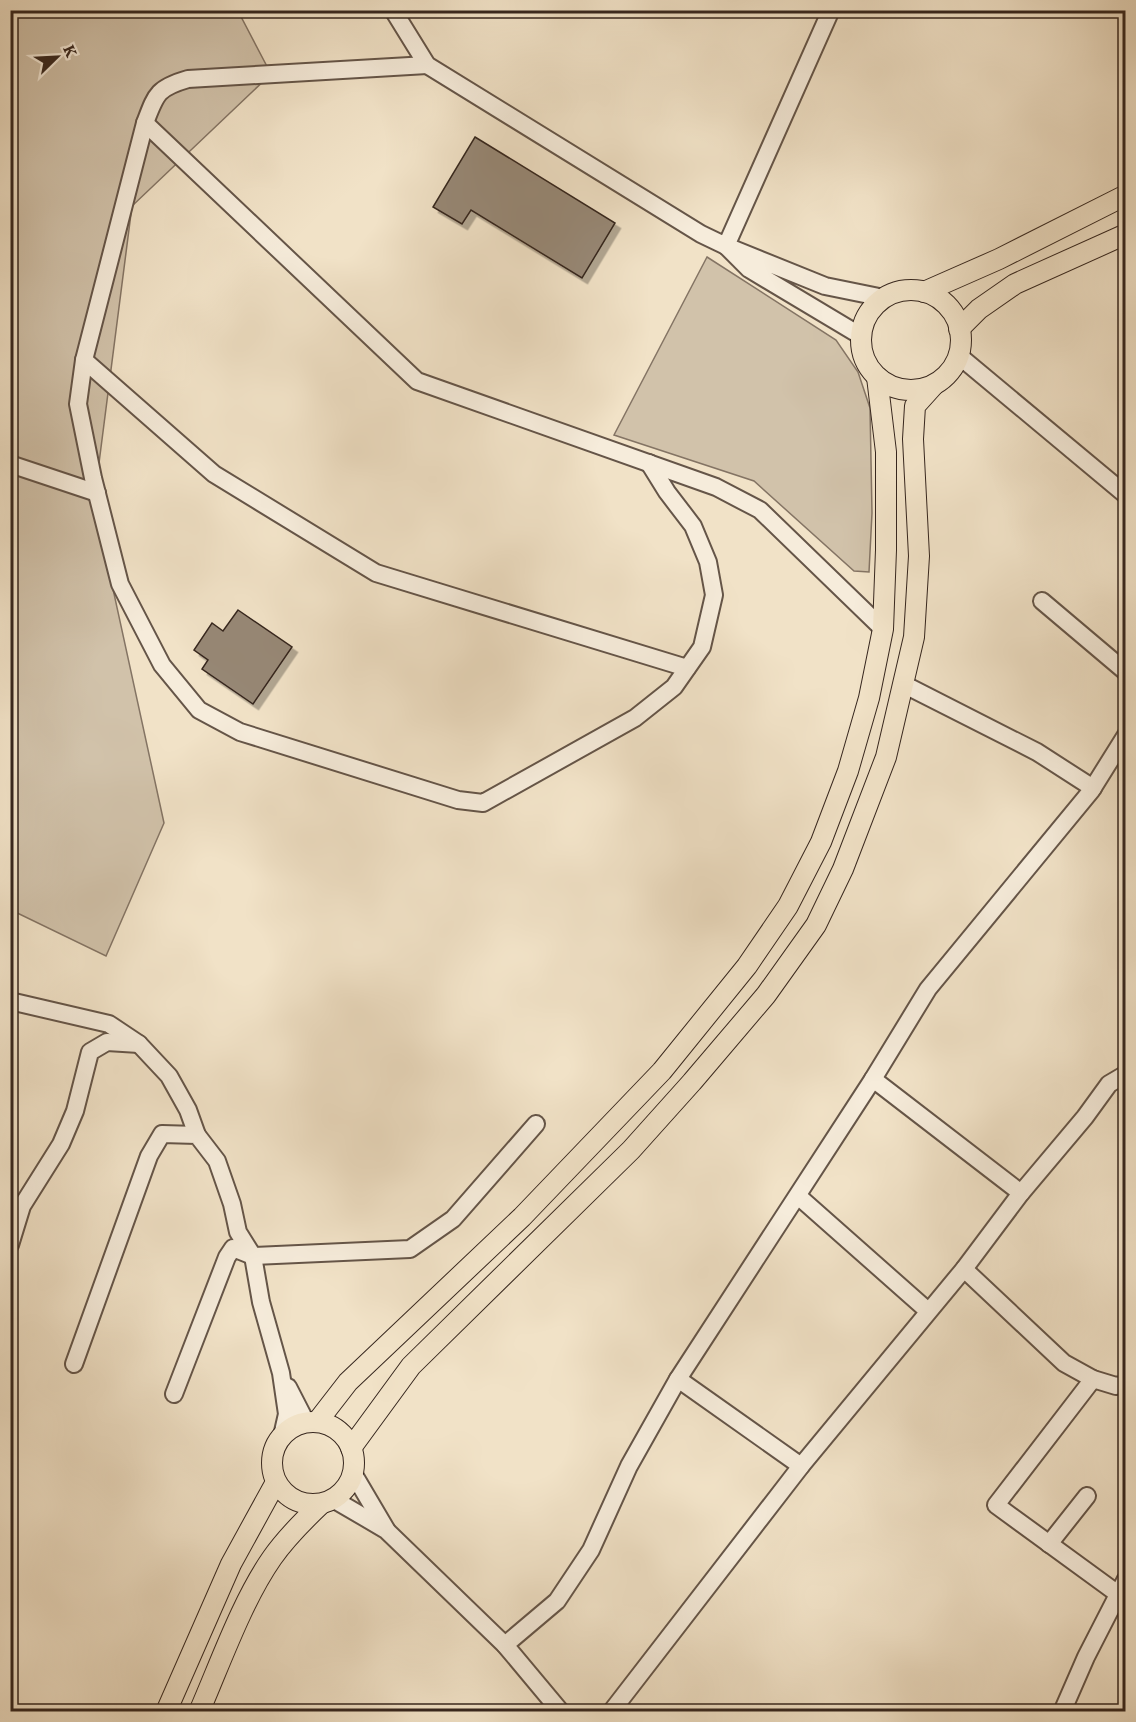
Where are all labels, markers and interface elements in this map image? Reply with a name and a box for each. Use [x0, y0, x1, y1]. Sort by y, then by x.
north arrow [27, 27, 87, 87]
text: K [56, 42, 81, 62]

